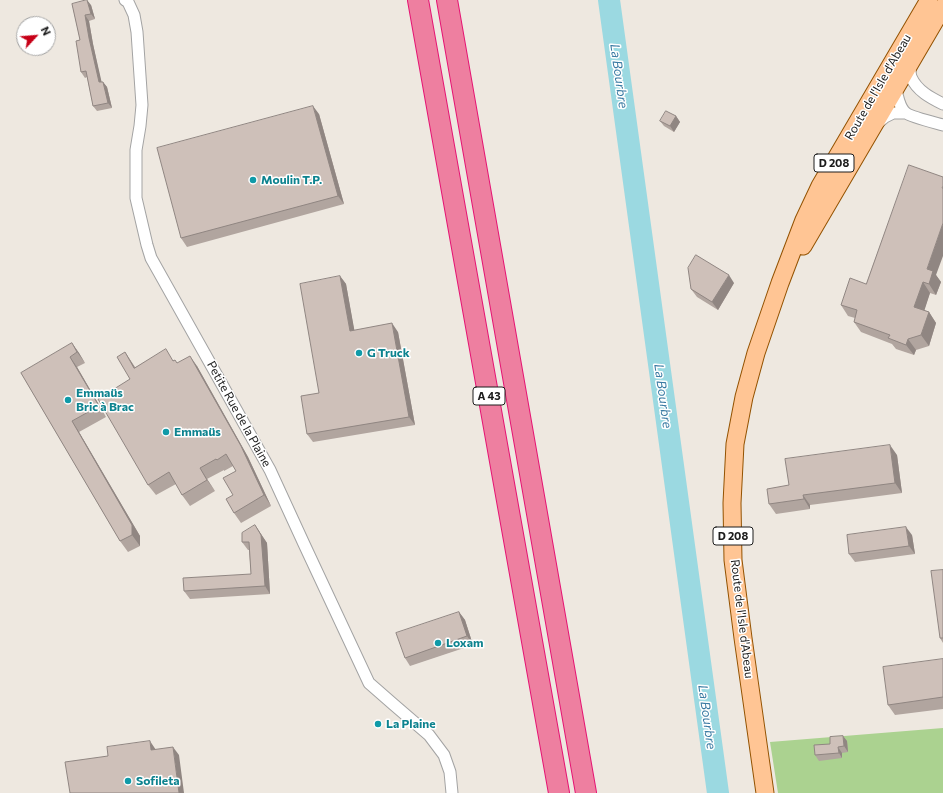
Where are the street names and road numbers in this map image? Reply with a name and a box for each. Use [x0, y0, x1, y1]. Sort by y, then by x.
street label: Route de l'Isle d'Abeau [842, 31, 914, 143]
road number: D 208 [814, 154, 854, 172]
street label: Petite Rue de la Plaine [204, 359, 274, 469]
road number: A 43 [473, 387, 505, 405]
road number: D 208 [713, 527, 753, 545]
street label: Route de l'Isle d'Abeau [728, 559, 756, 679]

